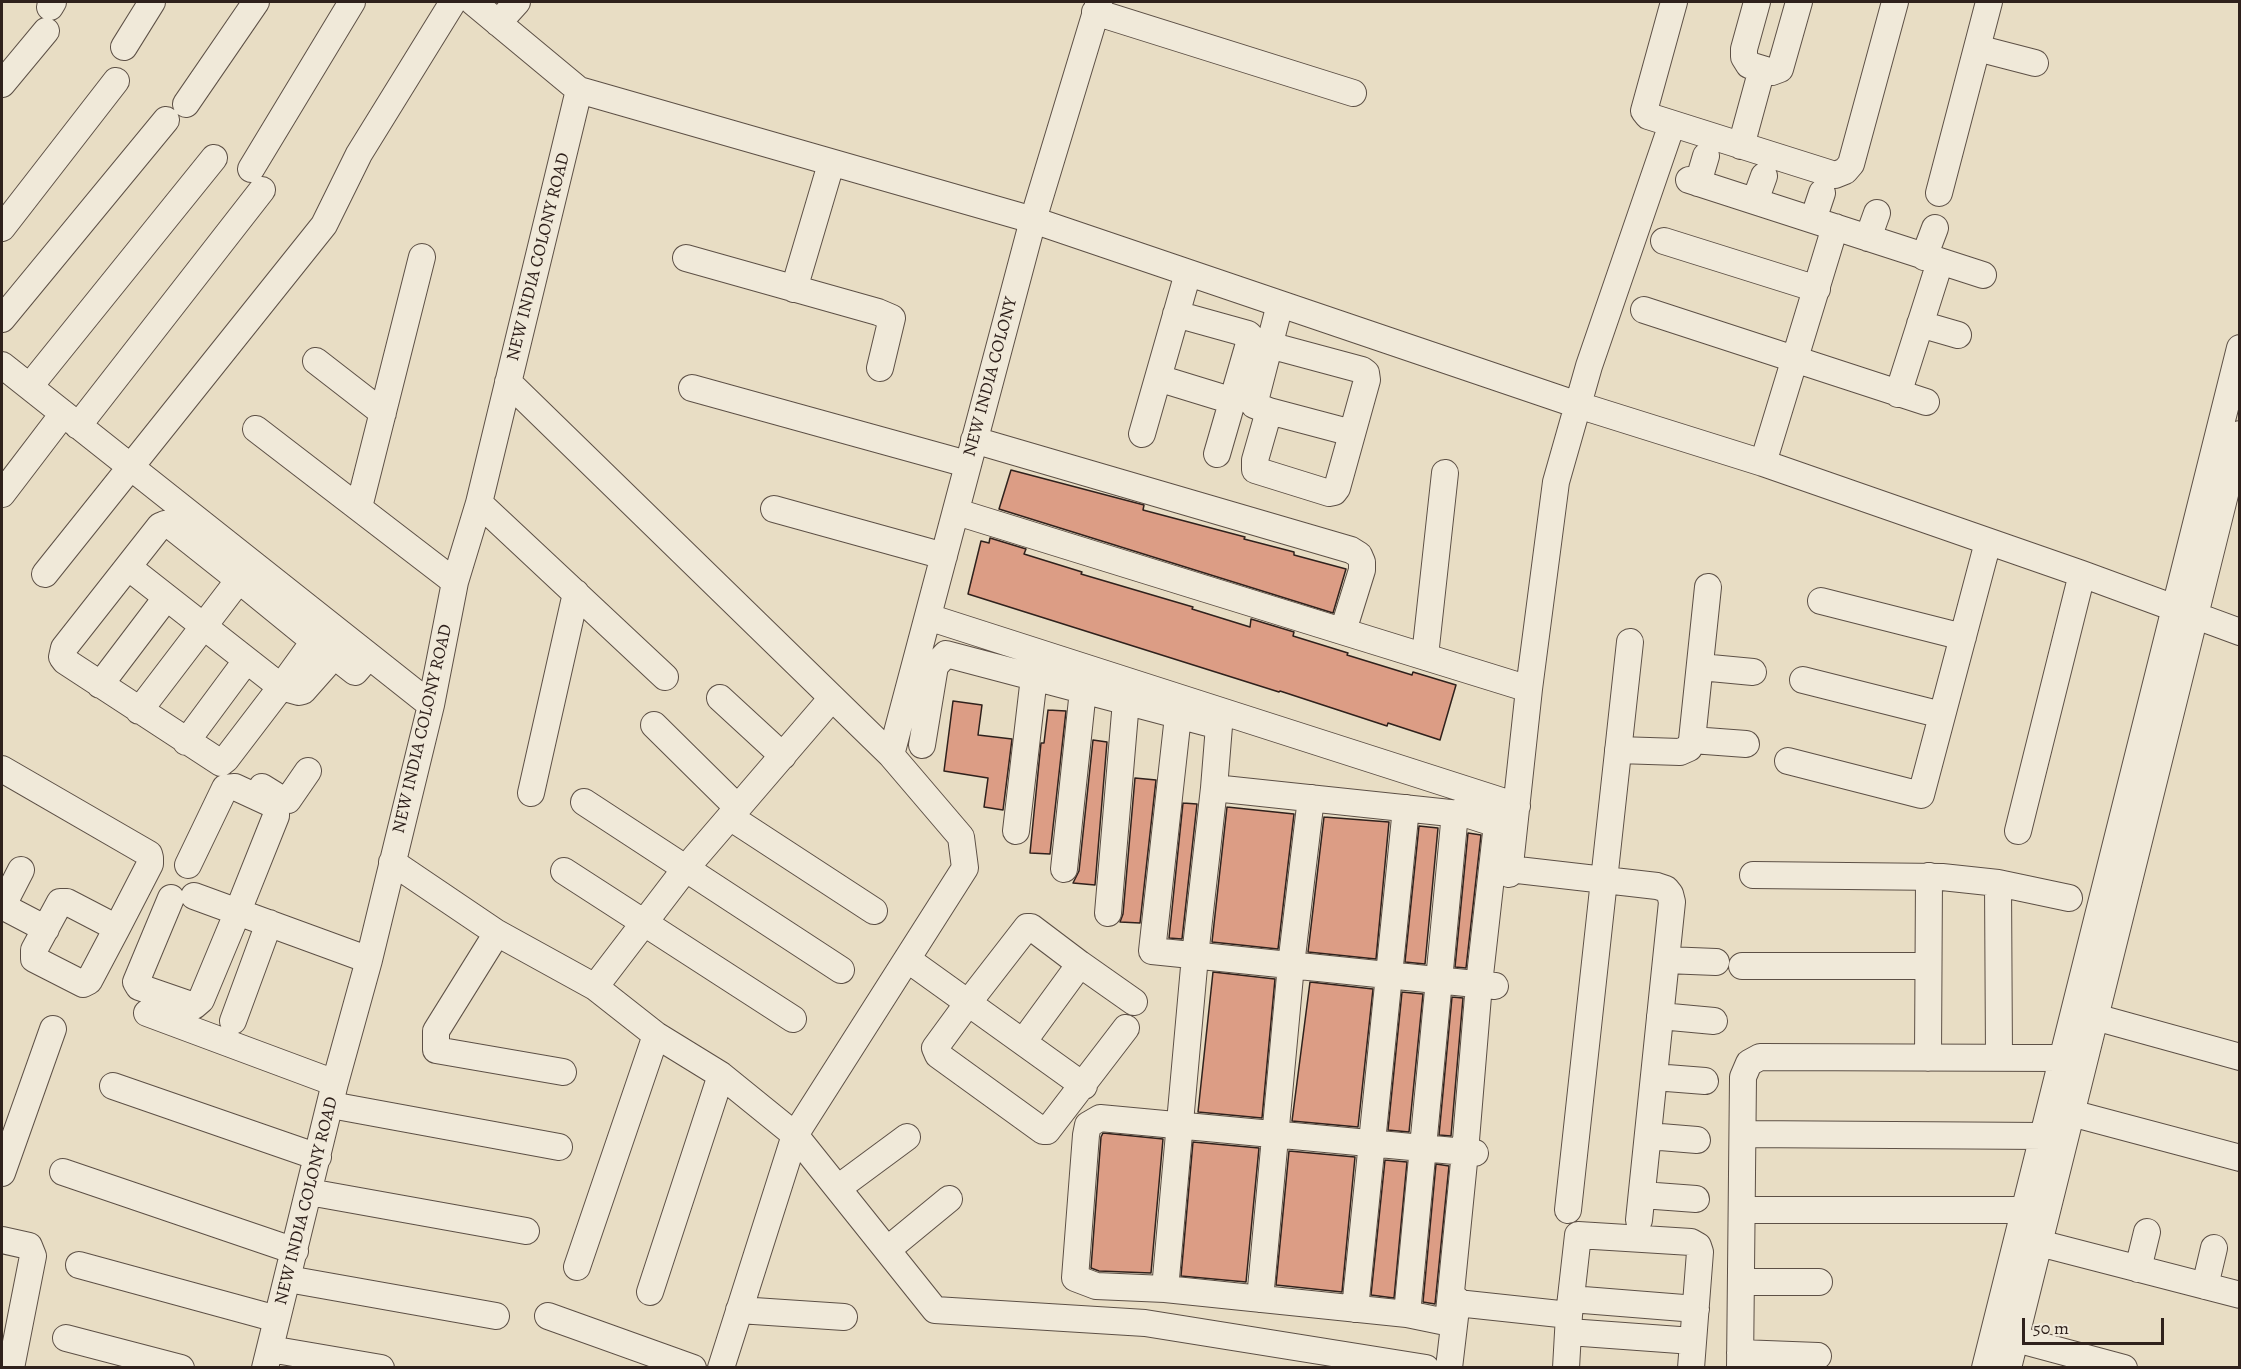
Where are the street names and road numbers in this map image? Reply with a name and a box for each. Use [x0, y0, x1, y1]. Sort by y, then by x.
street label: NEW INDIA COLONY ROAD [503, 151, 575, 363]
street label: NEW INDIA COLONY [959, 295, 1023, 459]
street label: NEW INDIA COLONY ROAD [388, 622, 458, 836]
street label: NEW INDIA COLONY ROAD [271, 1095, 343, 1307]

